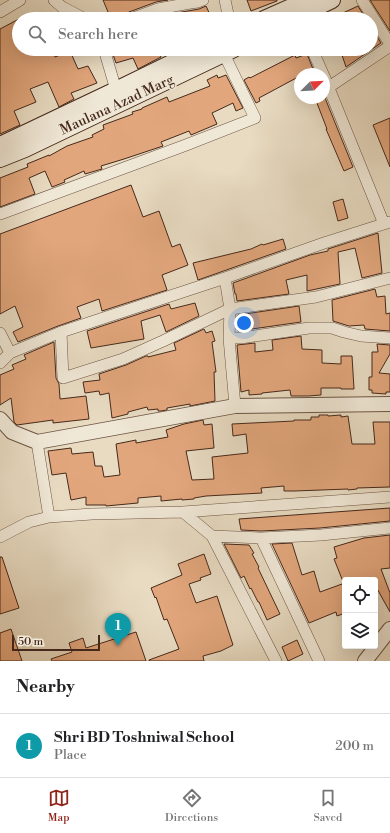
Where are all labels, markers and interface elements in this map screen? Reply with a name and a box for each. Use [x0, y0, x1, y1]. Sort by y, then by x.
search box [12, 12, 378, 56]
icon: search [26, 23, 48, 45]
text: Search here [58, 25, 138, 44]
north arrow [294, 68, 330, 104]
street label: Maulana Azad Marg [57, 70, 178, 139]
your location [234, 313, 254, 333]
map controls [342, 577, 378, 649]
button: locate [342, 577, 378, 613]
pin: 1 [105, 613, 131, 646]
button: layers [342, 613, 378, 649]
scale bar [12, 633, 100, 652]
text: 50 m [18, 635, 43, 649]
text: Nearby [16, 676, 75, 698]
text: Shri BD Toshniwal School [54, 728, 234, 747]
text: 1 [26, 738, 32, 754]
text: 200 m [335, 738, 374, 754]
text: Place [54, 747, 86, 763]
tab: Map [48, 787, 70, 825]
tab: Directions [165, 787, 218, 825]
tab: Saved [313, 787, 342, 825]

